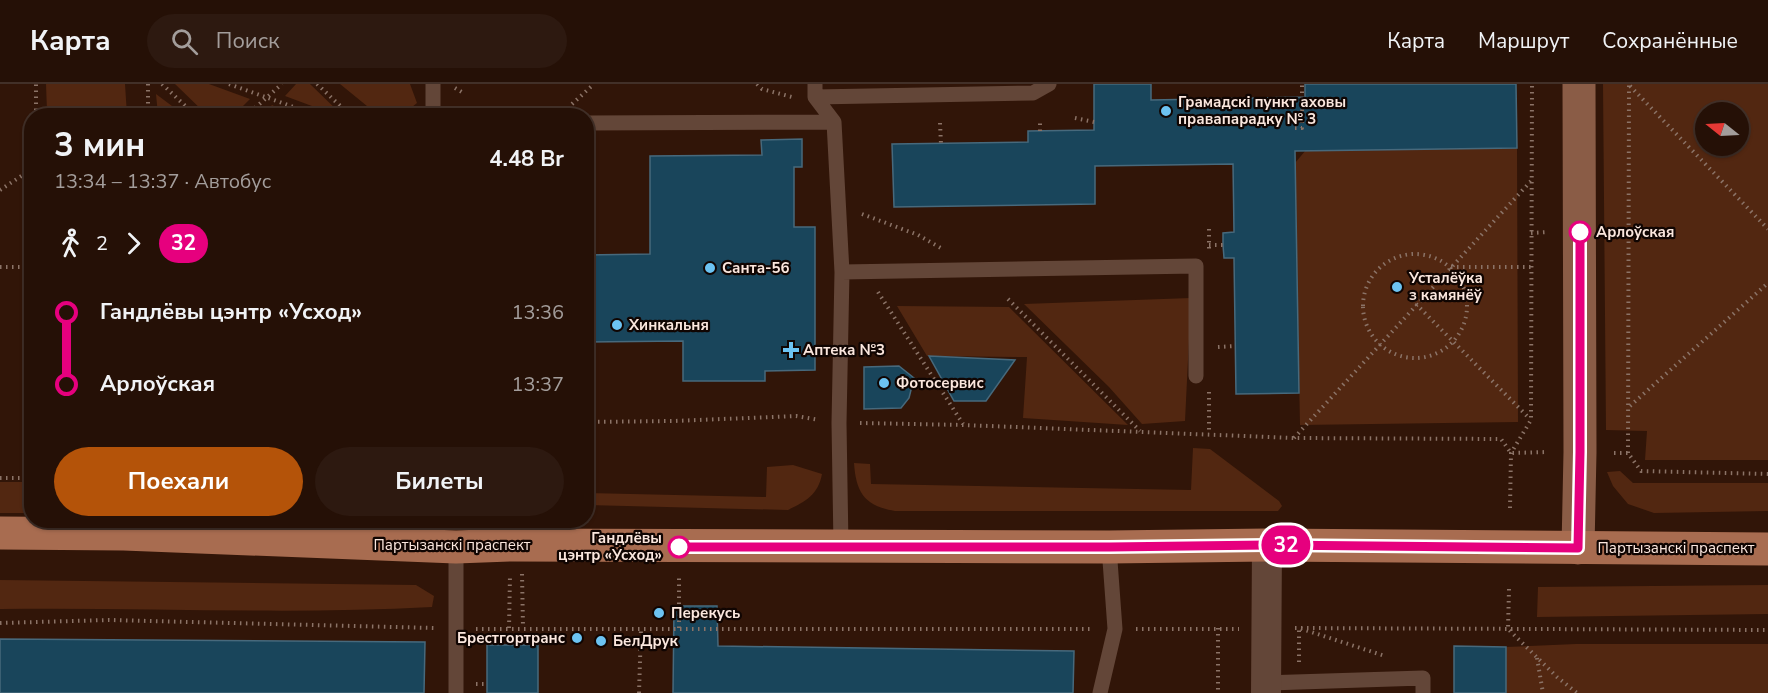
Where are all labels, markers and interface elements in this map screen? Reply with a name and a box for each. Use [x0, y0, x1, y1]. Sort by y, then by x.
search box [147, 14, 567, 68]
text: Карта [30, 22, 111, 60]
icon: search [168, 25, 201, 58]
text: Поиск [216, 26, 280, 56]
text: Карта [1387, 27, 1445, 55]
text: Маршрут [1478, 27, 1569, 55]
text: Сохранённые [1602, 27, 1738, 55]
place label: Грамадскі пункт аховы правапарадку № 3 [1178, 92, 1346, 129]
north arrow [1695, 102, 1749, 156]
map controls [1695, 102, 1749, 156]
marker: Грамадскі пункт аховы правапарадку № 3 [1159, 104, 1173, 118]
text: 3 мин [54, 123, 145, 168]
text: 4.48 Br [489, 144, 564, 174]
text: 13:34 – 13:37 · Автобус [54, 168, 271, 195]
marker: Арлоўская [1569, 221, 1591, 243]
place label: Арлоўская [1596, 222, 1674, 242]
icon: walk [54, 227, 87, 260]
icon: forward [117, 227, 150, 260]
text: 32 [171, 229, 196, 257]
text: 2 [96, 230, 108, 257]
place label: Санта-56 [722, 258, 790, 278]
marker: Санта-56 [703, 261, 717, 275]
place label: Усталёўка з камянёў [1408, 268, 1483, 305]
marker: Усталёўка з камянёў [1390, 280, 1404, 294]
text: Гандлёвы цэнтр «Усход» [100, 297, 362, 327]
text: 13:36 [511, 299, 564, 326]
place label: Хинкальня [628, 315, 709, 335]
marker: Хинкальня [610, 318, 624, 332]
place label: Аптека №3 [803, 340, 885, 360]
marker: Аптека №3 [784, 343, 798, 357]
text: Арлоўская [100, 369, 215, 399]
text: 13:37 [511, 371, 564, 398]
place label: Фотосервис [896, 373, 984, 393]
marker: Фотосервис [877, 376, 891, 390]
button: Поехали [54, 447, 303, 516]
button: Билеты [315, 447, 564, 516]
line badge: 32 [1259, 526, 1313, 564]
place label: Гандлёвы цэнтр «Усход» [558, 528, 662, 565]
text: 32 [1273, 531, 1299, 559]
street label: Партызанскі праспект [373, 535, 531, 555]
marker: Гандлёвы цэнтр «Усход» [668, 536, 690, 558]
street label: Партызанскі праспект [1597, 538, 1755, 558]
place label: Перекусь [671, 603, 740, 623]
marker: Перекусь [652, 606, 666, 620]
place label: Брестгортранс [457, 628, 565, 648]
marker: Брестгортранс [570, 631, 584, 645]
place label: БелДрук [613, 631, 679, 651]
marker: БелДрук [594, 634, 608, 648]

